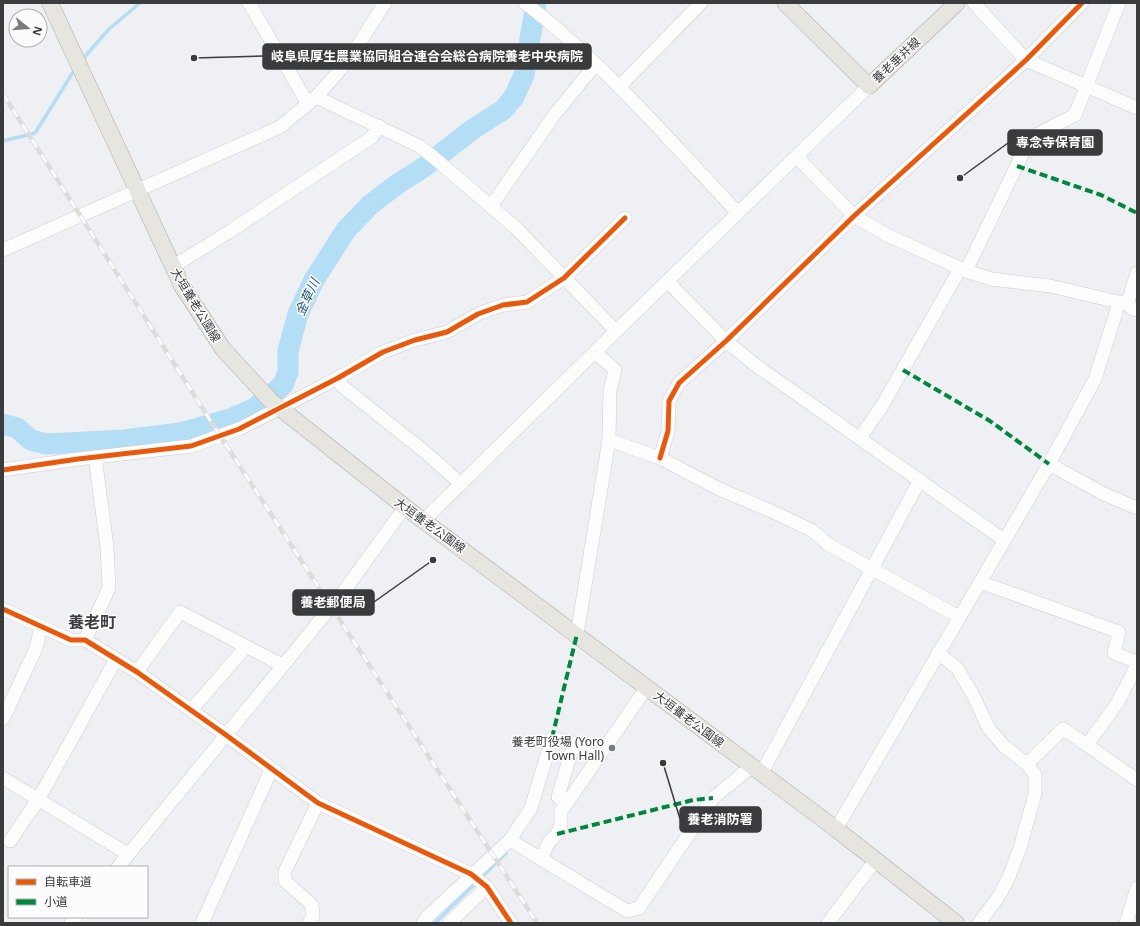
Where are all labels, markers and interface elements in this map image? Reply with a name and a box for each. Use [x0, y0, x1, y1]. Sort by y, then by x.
north arrow [8, 8, 48, 48]
text: N [30, 25, 47, 38]
street label: 養老垂井線 [868, 33, 924, 87]
callout: 岐阜県厚生農業協同組合連合会総合病院養老中央病院 [263, 44, 591, 69]
text: 岐阜県厚生農業協同組合連合会総合病院養老中央病院 [271, 47, 583, 65]
callout: 専念寺保育園 [1008, 130, 1102, 155]
text: 専念寺保育園 [1016, 133, 1094, 151]
street label: 大垣養老公園線 [167, 265, 225, 345]
water label: 金草川 [291, 274, 324, 318]
street label: 大垣養老公園線 [391, 493, 469, 557]
callout: 養老郵便局 [293, 590, 374, 615]
text: 養老郵便局 [300, 593, 366, 611]
district label: 養老町 [68, 611, 116, 633]
street label: 大垣養老公園線 [650, 687, 728, 751]
place label: 養老町役場 (Yoro Town Hall) [512, 733, 604, 764]
marker: 養老町役場 (Yoro Town Hall) [607, 743, 617, 753]
callout: 養老消防署 [680, 807, 761, 832]
text: 養老消防署 [687, 810, 753, 828]
legend [8, 866, 148, 918]
text: 自転車道 [44, 873, 92, 890]
text: 小道 [44, 893, 68, 910]

